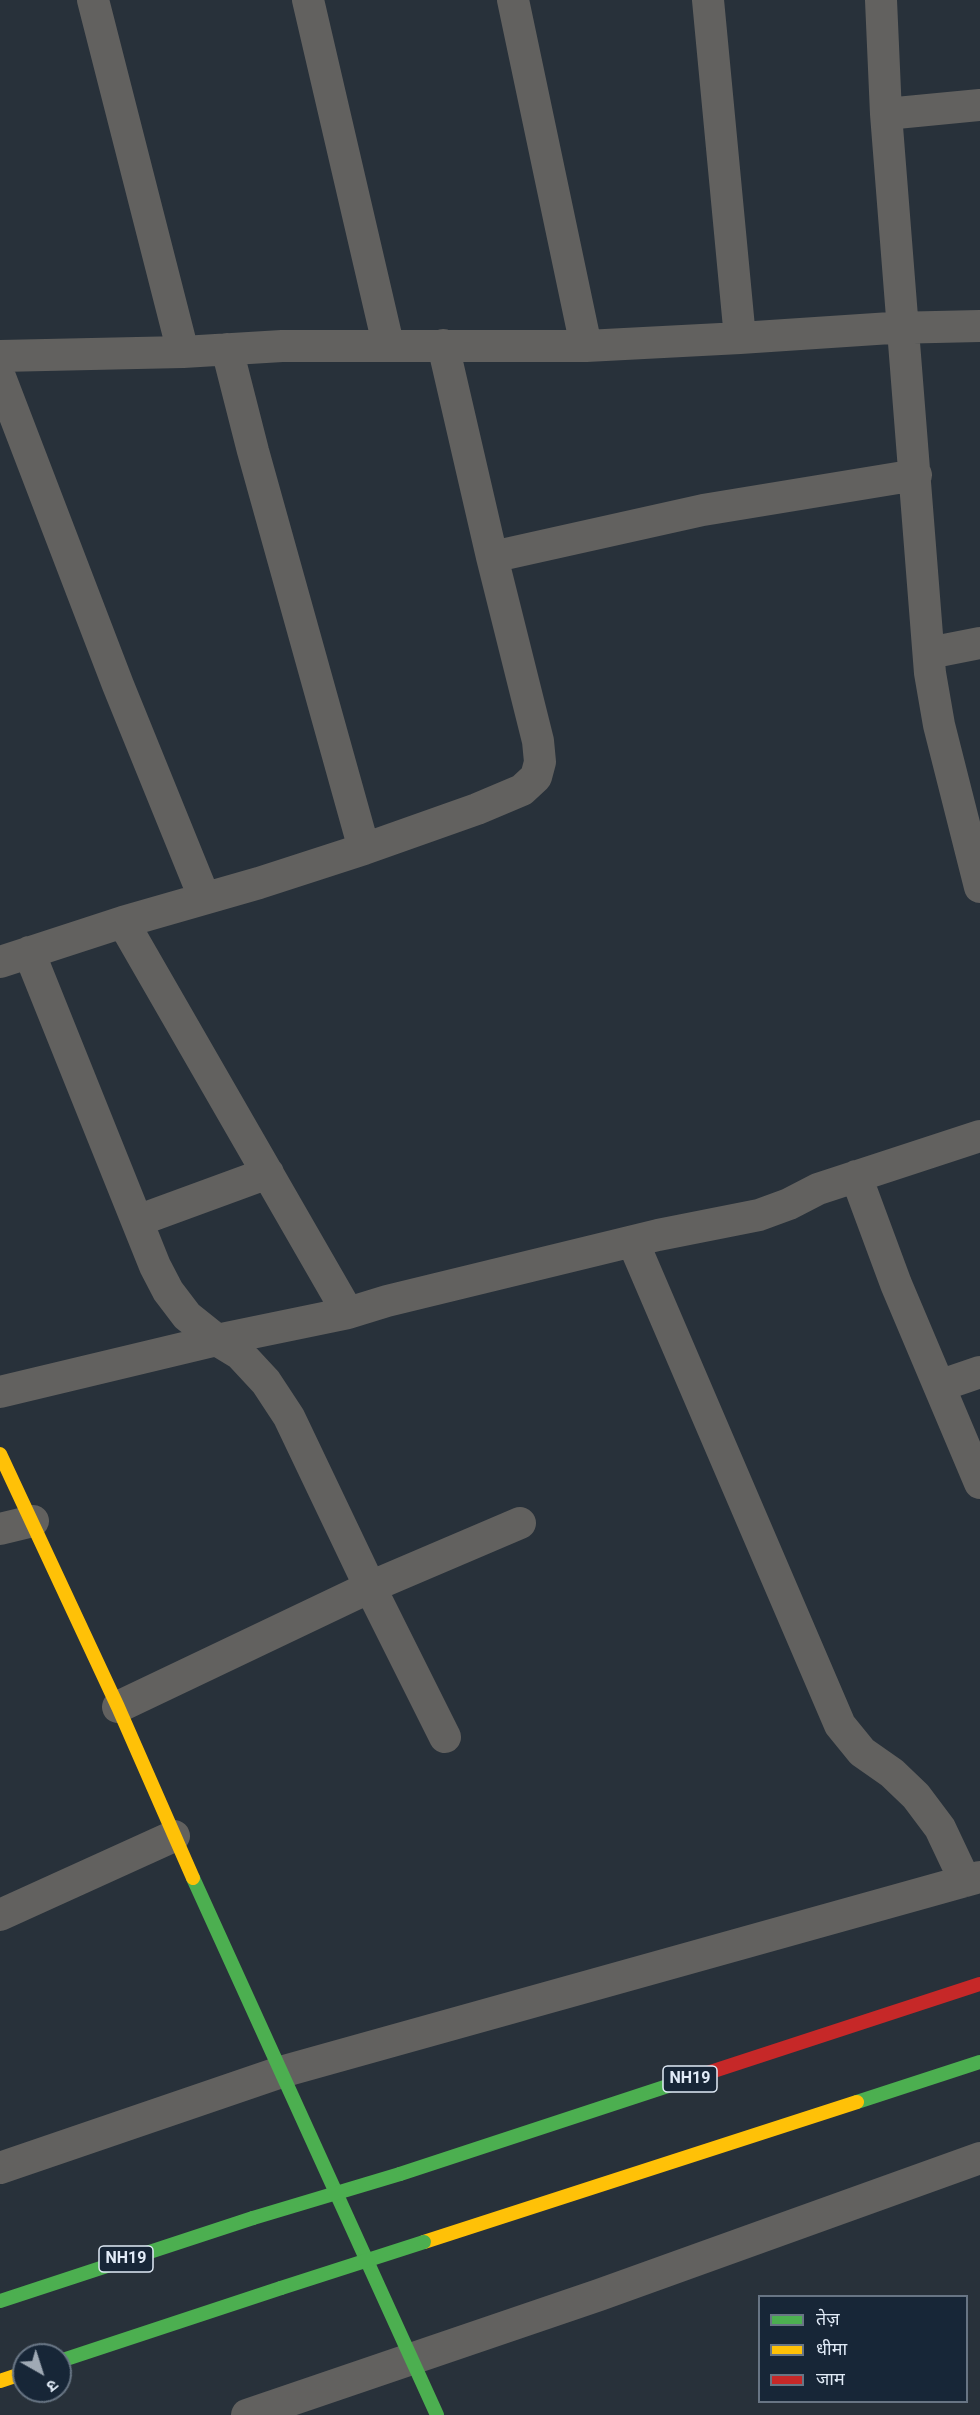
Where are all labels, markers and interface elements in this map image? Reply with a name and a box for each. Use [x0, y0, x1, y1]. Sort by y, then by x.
road number: NH19 [663, 2066, 717, 2092]
road number: NH19 [99, 2246, 153, 2272]
legend [758, 2295, 968, 2403]
text: तेज़ [816, 2308, 840, 2329]
text: धीमा [816, 2338, 847, 2359]
north arrow [12, 2343, 72, 2403]
text: जाम [816, 2368, 845, 2389]
text: उ [43, 2375, 62, 2396]

